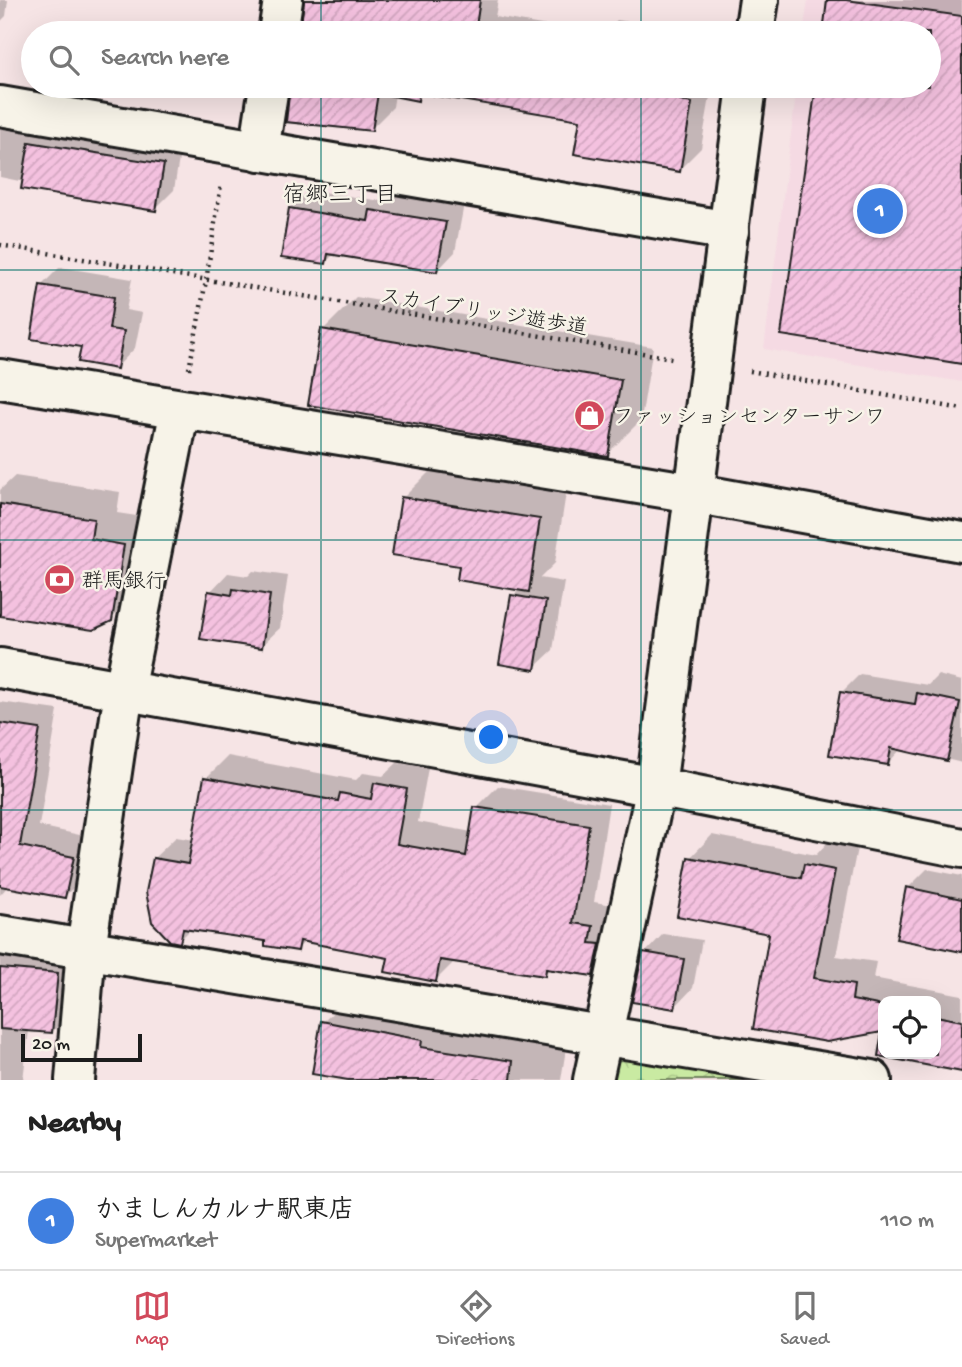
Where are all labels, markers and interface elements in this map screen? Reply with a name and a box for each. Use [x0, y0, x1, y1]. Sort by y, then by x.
search box [21, 21, 941, 98]
icon: search [45, 41, 83, 79]
text: Search here [101, 44, 229, 75]
district label: 宿郷三丁目 [283, 182, 398, 210]
pin: 1 [857, 185, 903, 237]
street label: スカイブリッジ遊歩道 [378, 285, 589, 343]
shop icon: ファッションセンターサンワ [573, 399, 607, 433]
place label: ファッションセンターサンワ [613, 407, 886, 432]
bank icon: 群馬銀行 [42, 563, 76, 597]
place label: 群馬銀行 [82, 570, 166, 596]
your location [474, 720, 508, 754]
map controls [878, 996, 941, 1059]
button: locate [878, 996, 941, 1059]
scale bar [21, 1031, 142, 1063]
text: 20 m [32, 1034, 70, 1057]
text: Nearby [28, 1108, 121, 1143]
text: かましんカルナ駅東店 [95, 1197, 354, 1228]
text: 1 [46, 1208, 56, 1235]
text: 110 m [881, 1208, 934, 1235]
text: Supermarket [95, 1228, 217, 1255]
tab: Map [133, 1287, 171, 1352]
tab: Directions [437, 1287, 514, 1352]
tab: Saved [780, 1287, 829, 1352]

